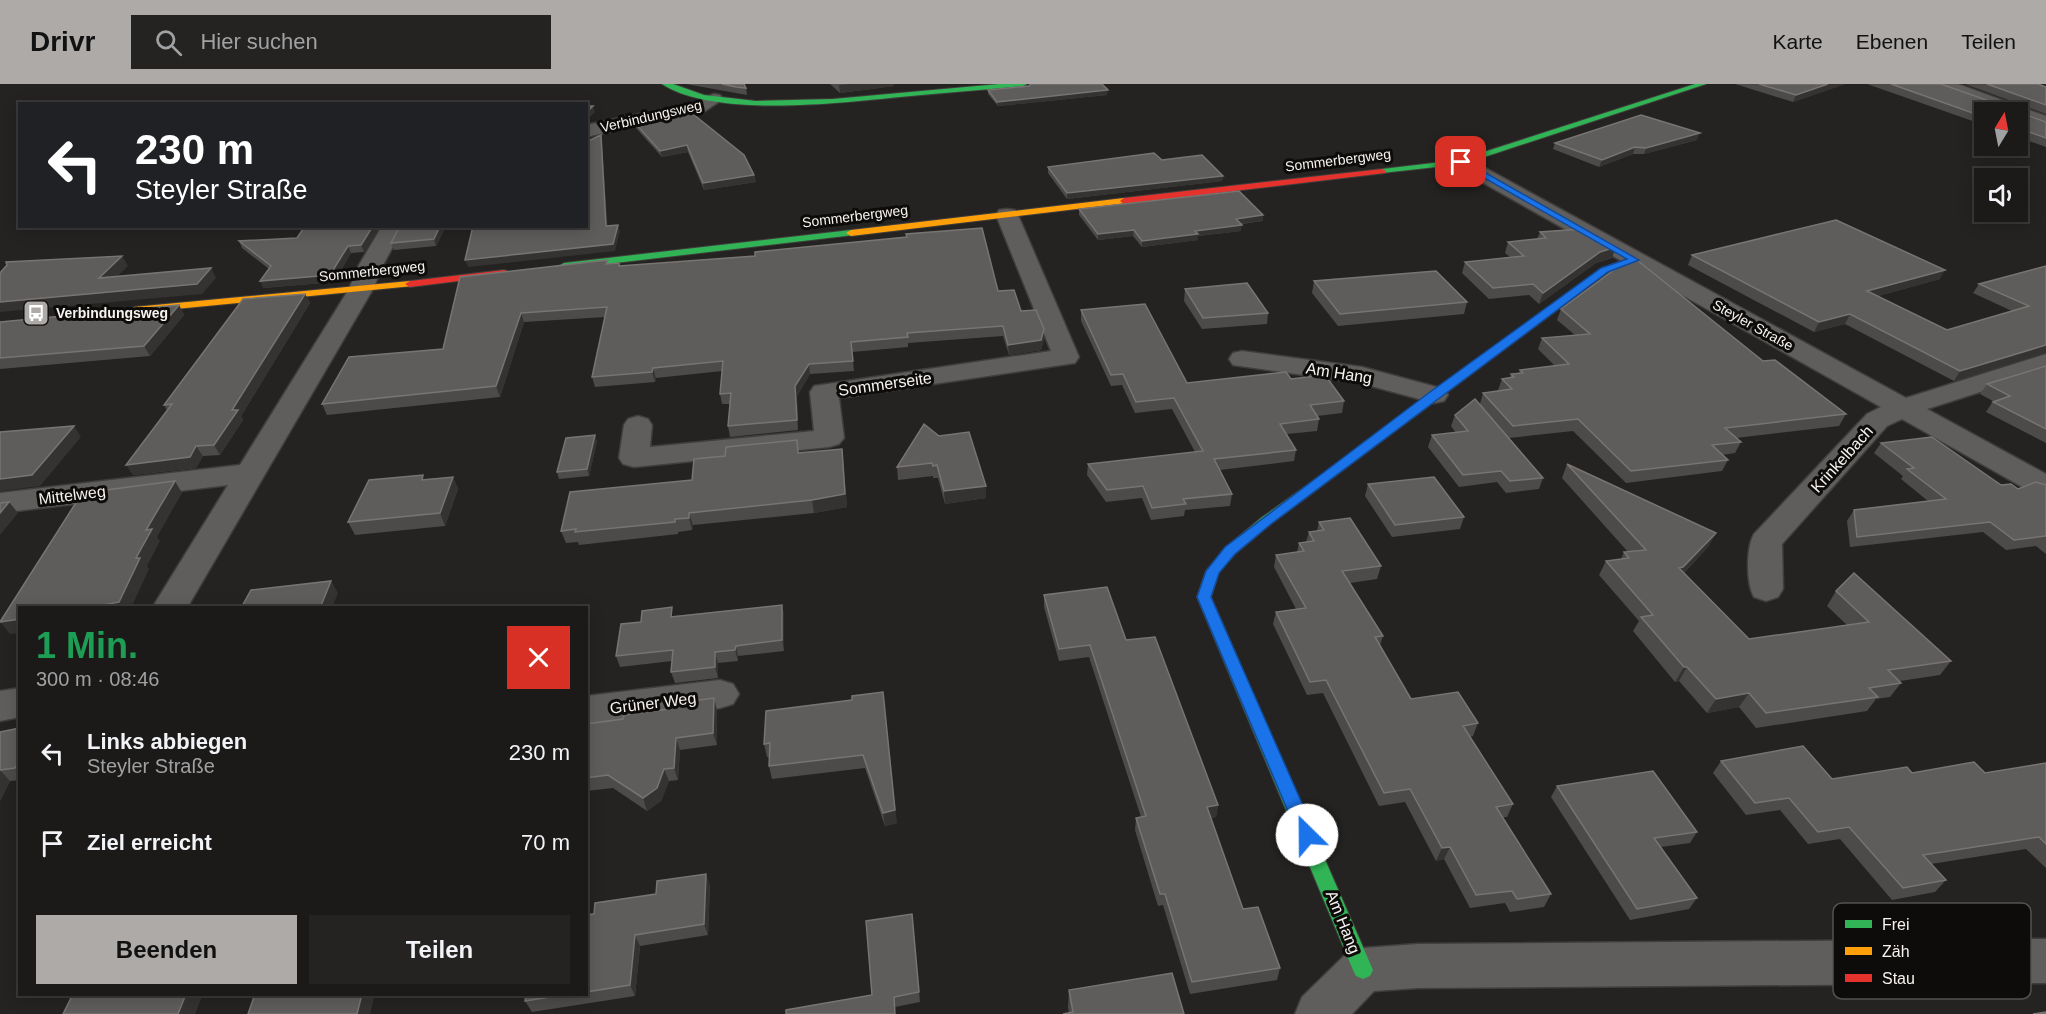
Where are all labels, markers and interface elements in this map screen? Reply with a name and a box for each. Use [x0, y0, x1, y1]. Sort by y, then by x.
search box [131, 15, 551, 69]
text: Drivr [30, 26, 95, 57]
icon: search [152, 26, 185, 59]
text: Hier suchen [200, 29, 318, 54]
text: Karte [1773, 30, 1823, 53]
text: Ebenen [1856, 30, 1928, 53]
text: Teilen [1961, 30, 2016, 53]
street label: Verbindungsweg [599, 97, 703, 135]
north arrow [1974, 102, 2028, 156]
map controls [1974, 102, 2028, 222]
icon: left [36, 126, 114, 204]
text: 230 m [135, 126, 254, 173]
pin [1435, 136, 1486, 187]
icon: arrive [1444, 145, 1477, 178]
street label: Sommerbergweg [1284, 146, 1392, 174]
button: sound [1974, 168, 2028, 222]
text: Steyler Straße [135, 175, 308, 205]
street label: Sommerbergweg [801, 202, 909, 230]
street label: Sommerbergweg [318, 257, 426, 285]
street label: Steyler Straße [1710, 296, 1796, 354]
bus stop icon: Verbindungsweg [21, 298, 51, 328]
place label: Verbindungsweg [56, 305, 168, 321]
street label: Am Hang [1305, 359, 1373, 387]
street label: Sommerseite [837, 369, 933, 399]
street label: Krinkelbach [1808, 422, 1876, 496]
street label: Mittelweg [37, 482, 107, 508]
text: 1 Min. [36, 625, 138, 666]
button: close [507, 626, 570, 689]
text: 300 m · 08:46 [36, 668, 159, 690]
street label: Grüner Weg [609, 689, 697, 717]
text: Links abbiegen [87, 729, 247, 754]
icon: left [36, 737, 69, 770]
text: 230 m [509, 740, 570, 765]
text: Steyler Straße [87, 755, 215, 777]
position arrow [1275, 803, 1339, 867]
icon: arrive [36, 827, 69, 860]
text: Ziel erreicht [87, 830, 212, 855]
text: 70 m [521, 830, 570, 855]
street label: Am Hang [1323, 888, 1363, 956]
legend [1833, 903, 2031, 999]
button: Beenden [36, 915, 297, 984]
button: Teilen [309, 915, 570, 984]
text: Frei [1882, 916, 1910, 933]
text: Zäh [1882, 943, 1910, 960]
text: Stau [1882, 970, 1915, 987]

